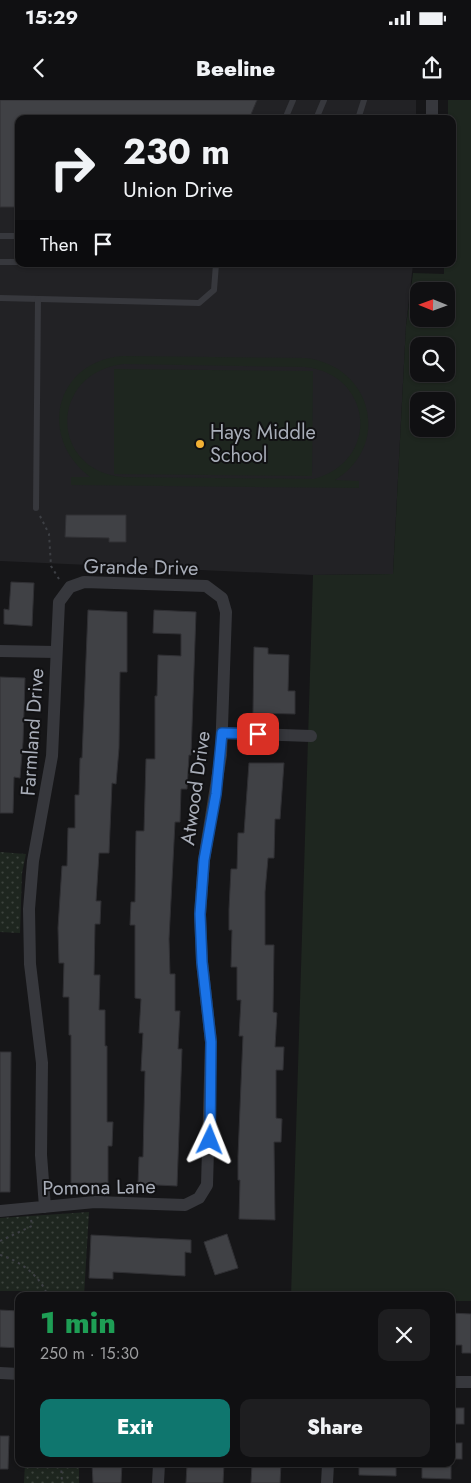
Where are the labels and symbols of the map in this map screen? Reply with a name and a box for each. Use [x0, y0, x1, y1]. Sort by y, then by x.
north arrow [410, 282, 455, 328]
place label: Hays Middle School [210, 418, 316, 470]
marker: Hays Middle School [194, 438, 206, 450]
street label: Grande Drive [83, 552, 199, 583]
street label: Farmland Drive [14, 667, 51, 797]
pin [237, 713, 279, 755]
street label: Atwood Drive [173, 729, 218, 847]
position arrow [183, 1113, 235, 1165]
street label: Pomona Lane [42, 1172, 156, 1203]

